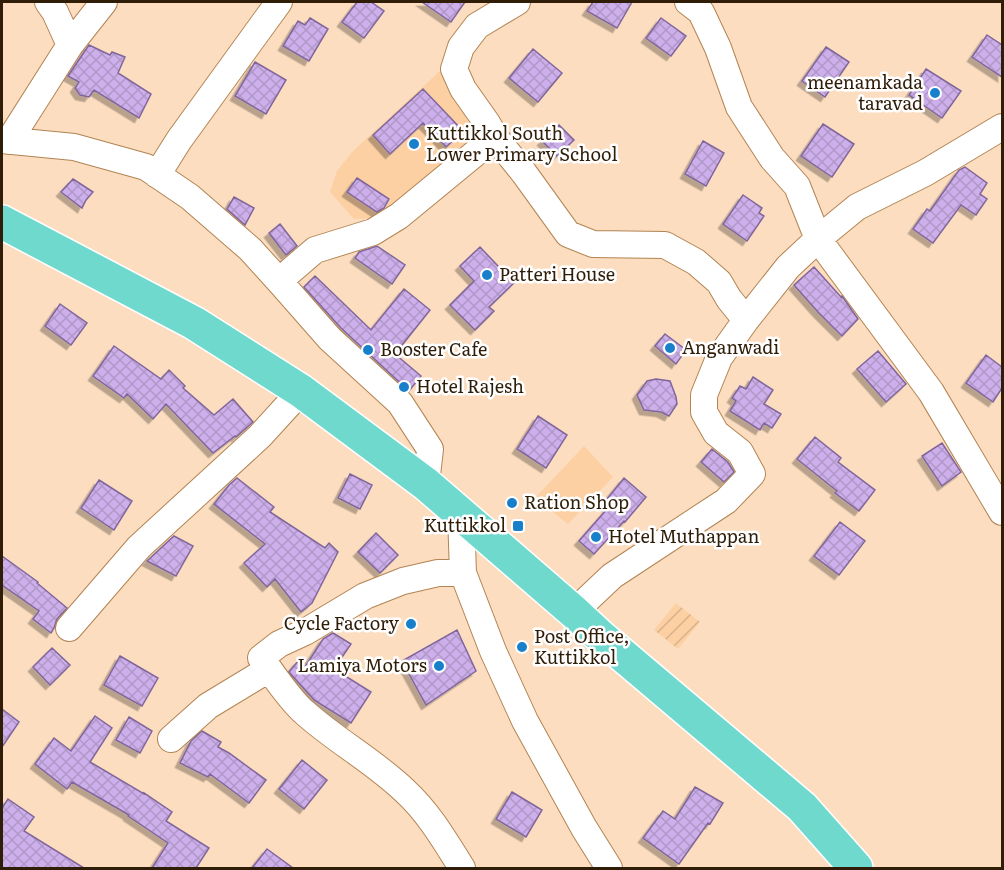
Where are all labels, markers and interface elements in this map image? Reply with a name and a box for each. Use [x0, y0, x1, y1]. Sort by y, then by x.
place label: meenamkada taravad [807, 68, 923, 116]
marker: meenamkada taravad [928, 86, 942, 100]
place label: Kuttikkol South Lower Primary School [426, 119, 617, 167]
marker: Kuttikkol South Lower Primary School [407, 137, 421, 151]
place label: Patteri House [499, 260, 615, 287]
marker: Patteri House [480, 268, 494, 282]
place label: Anganwadi [682, 333, 779, 360]
place label: Booster Cafe [380, 335, 487, 362]
marker: Anganwadi [663, 341, 677, 355]
marker: Booster Cafe [361, 343, 375, 357]
place label: Hotel Rajesh [416, 372, 524, 399]
marker: Hotel Rajesh [397, 380, 411, 394]
place label: Ration Shop [524, 488, 629, 515]
marker: Ration Shop [505, 496, 519, 510]
place label: Kuttikkol [424, 511, 506, 538]
marker: Kuttikkol [511, 519, 525, 533]
place label: Hotel Muthappan [608, 522, 759, 549]
marker: Hotel Muthappan [589, 530, 603, 544]
place label: Cycle Factory [284, 609, 400, 636]
marker: Cycle Factory [404, 617, 418, 631]
place label: Post Office, Kuttikkol [534, 622, 630, 670]
marker: Post Office, Kuttikkol [515, 640, 529, 654]
place label: Lamiya Motors [298, 651, 427, 678]
marker: Lamiya Motors [432, 659, 446, 673]

